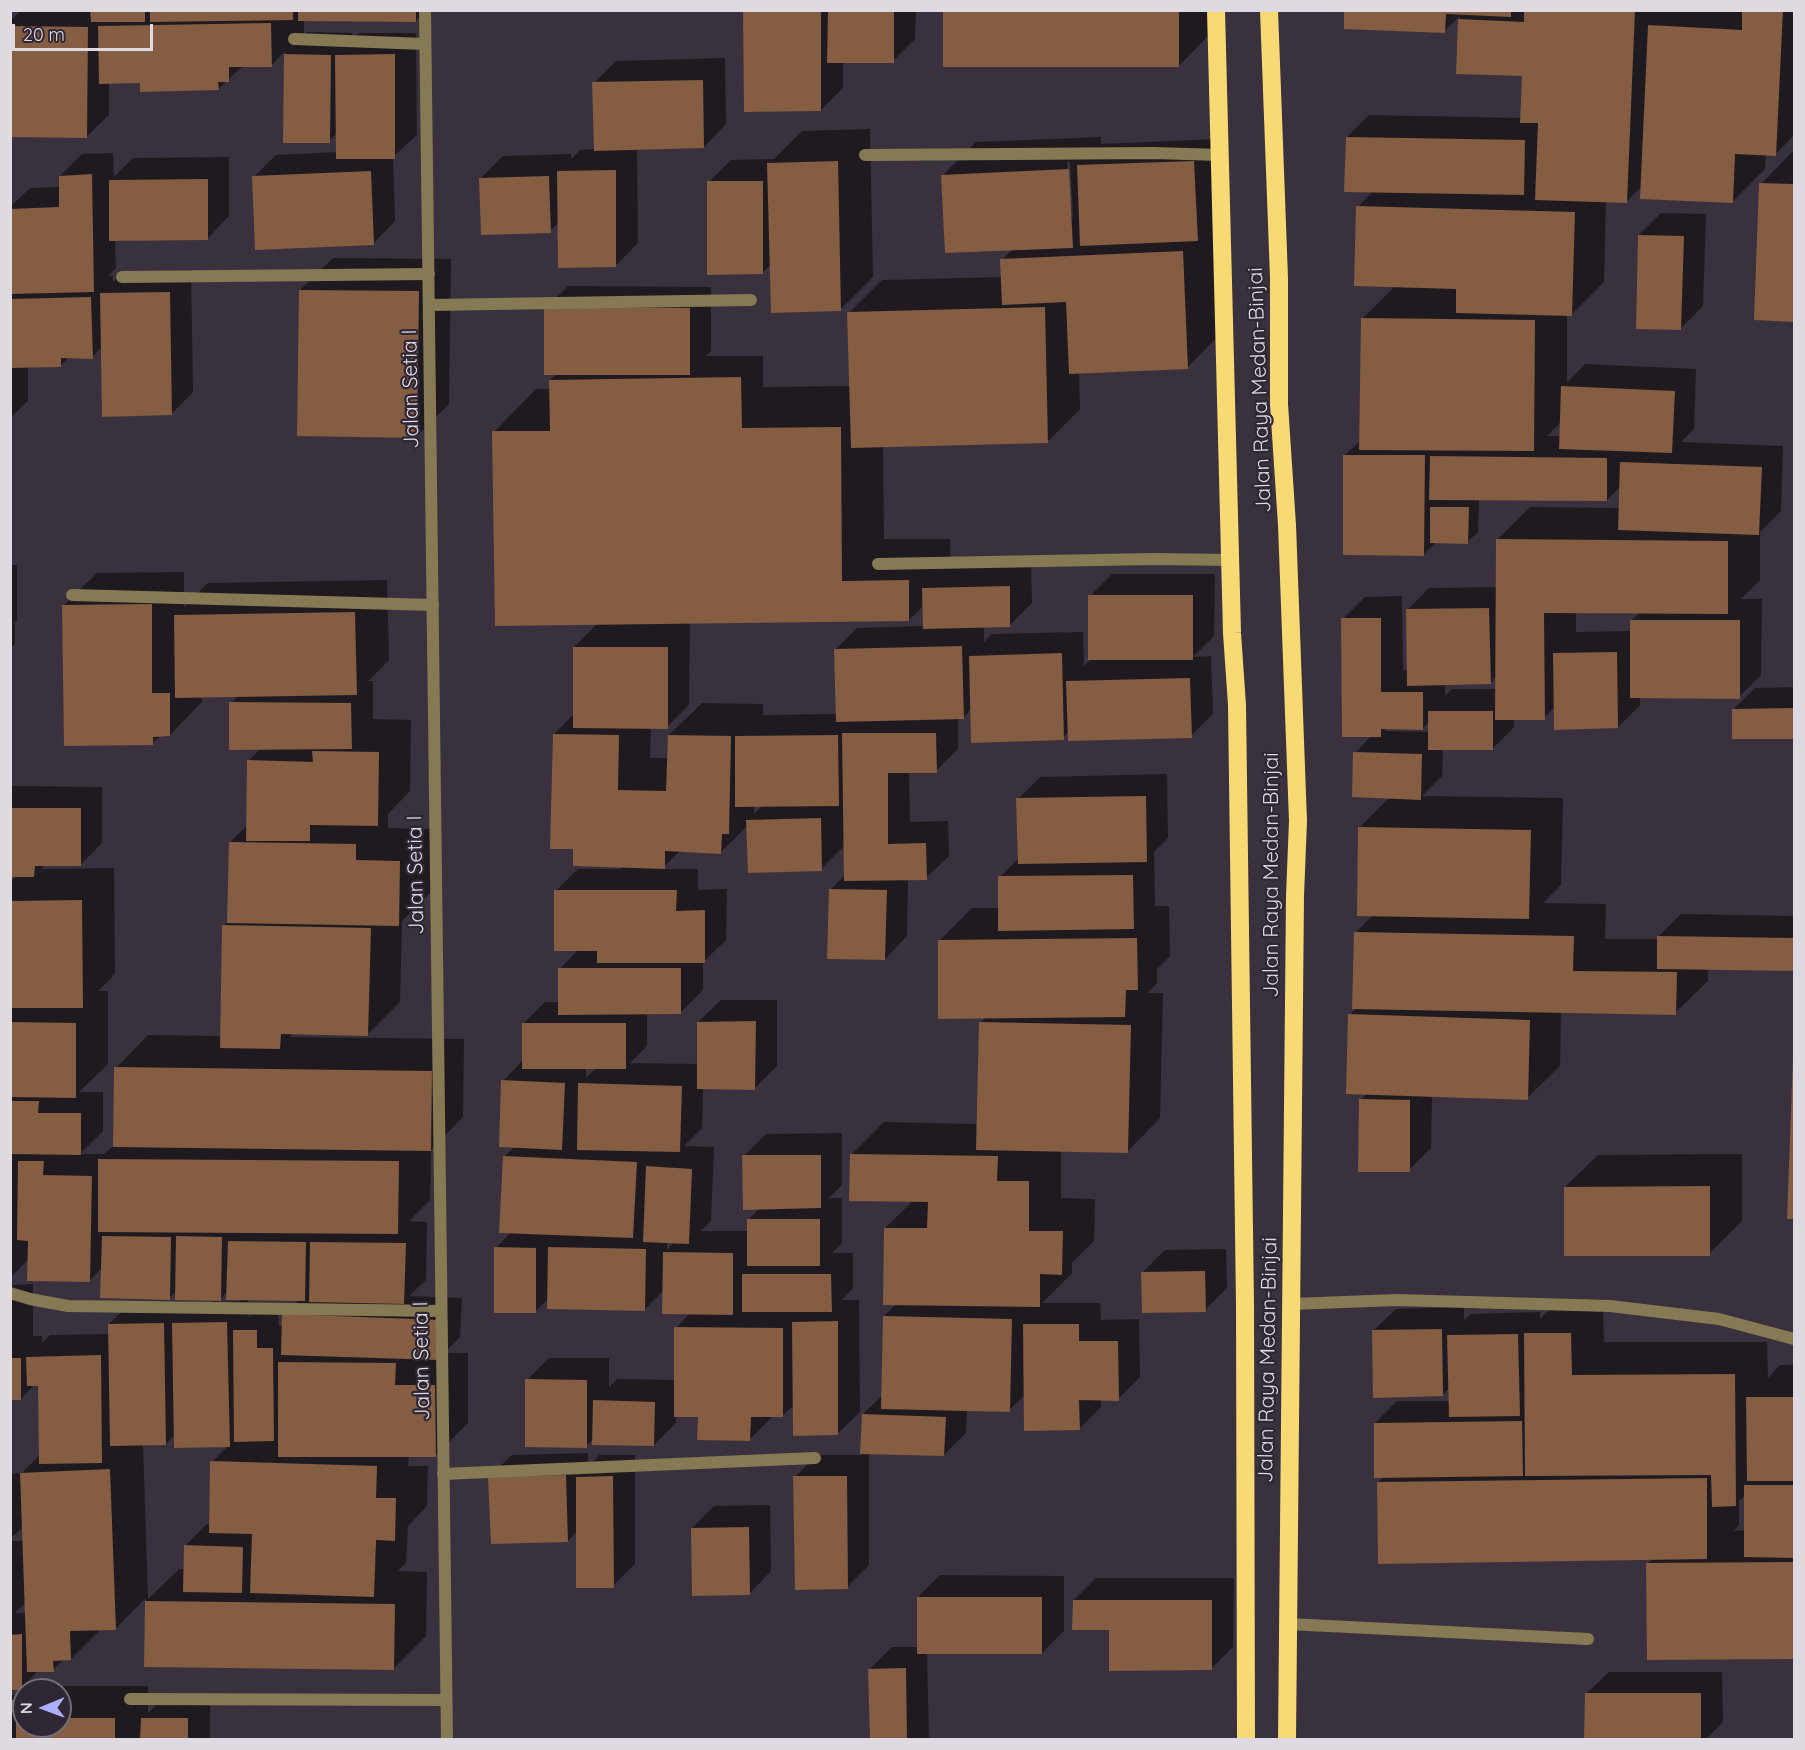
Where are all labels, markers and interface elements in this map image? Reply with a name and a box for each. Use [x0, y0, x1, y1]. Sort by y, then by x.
scale bar [15, 12, 156, 50]
text: 20 m [23, 23, 65, 46]
street label: Jalan Raya Medan-Binjai [1243, 267, 1277, 513]
street label: Jalan Setia I [397, 329, 425, 449]
street label: Jalan Raya Medan-Binjai [1259, 752, 1285, 998]
street label: Jalan Setia I [402, 815, 430, 935]
street label: Jalan Raya Medan-Binjai [1253, 1237, 1283, 1483]
street label: Jalan Setia I [408, 1301, 436, 1421]
north arrow [12, 1678, 72, 1738]
text: N [16, 1702, 36, 1714]

